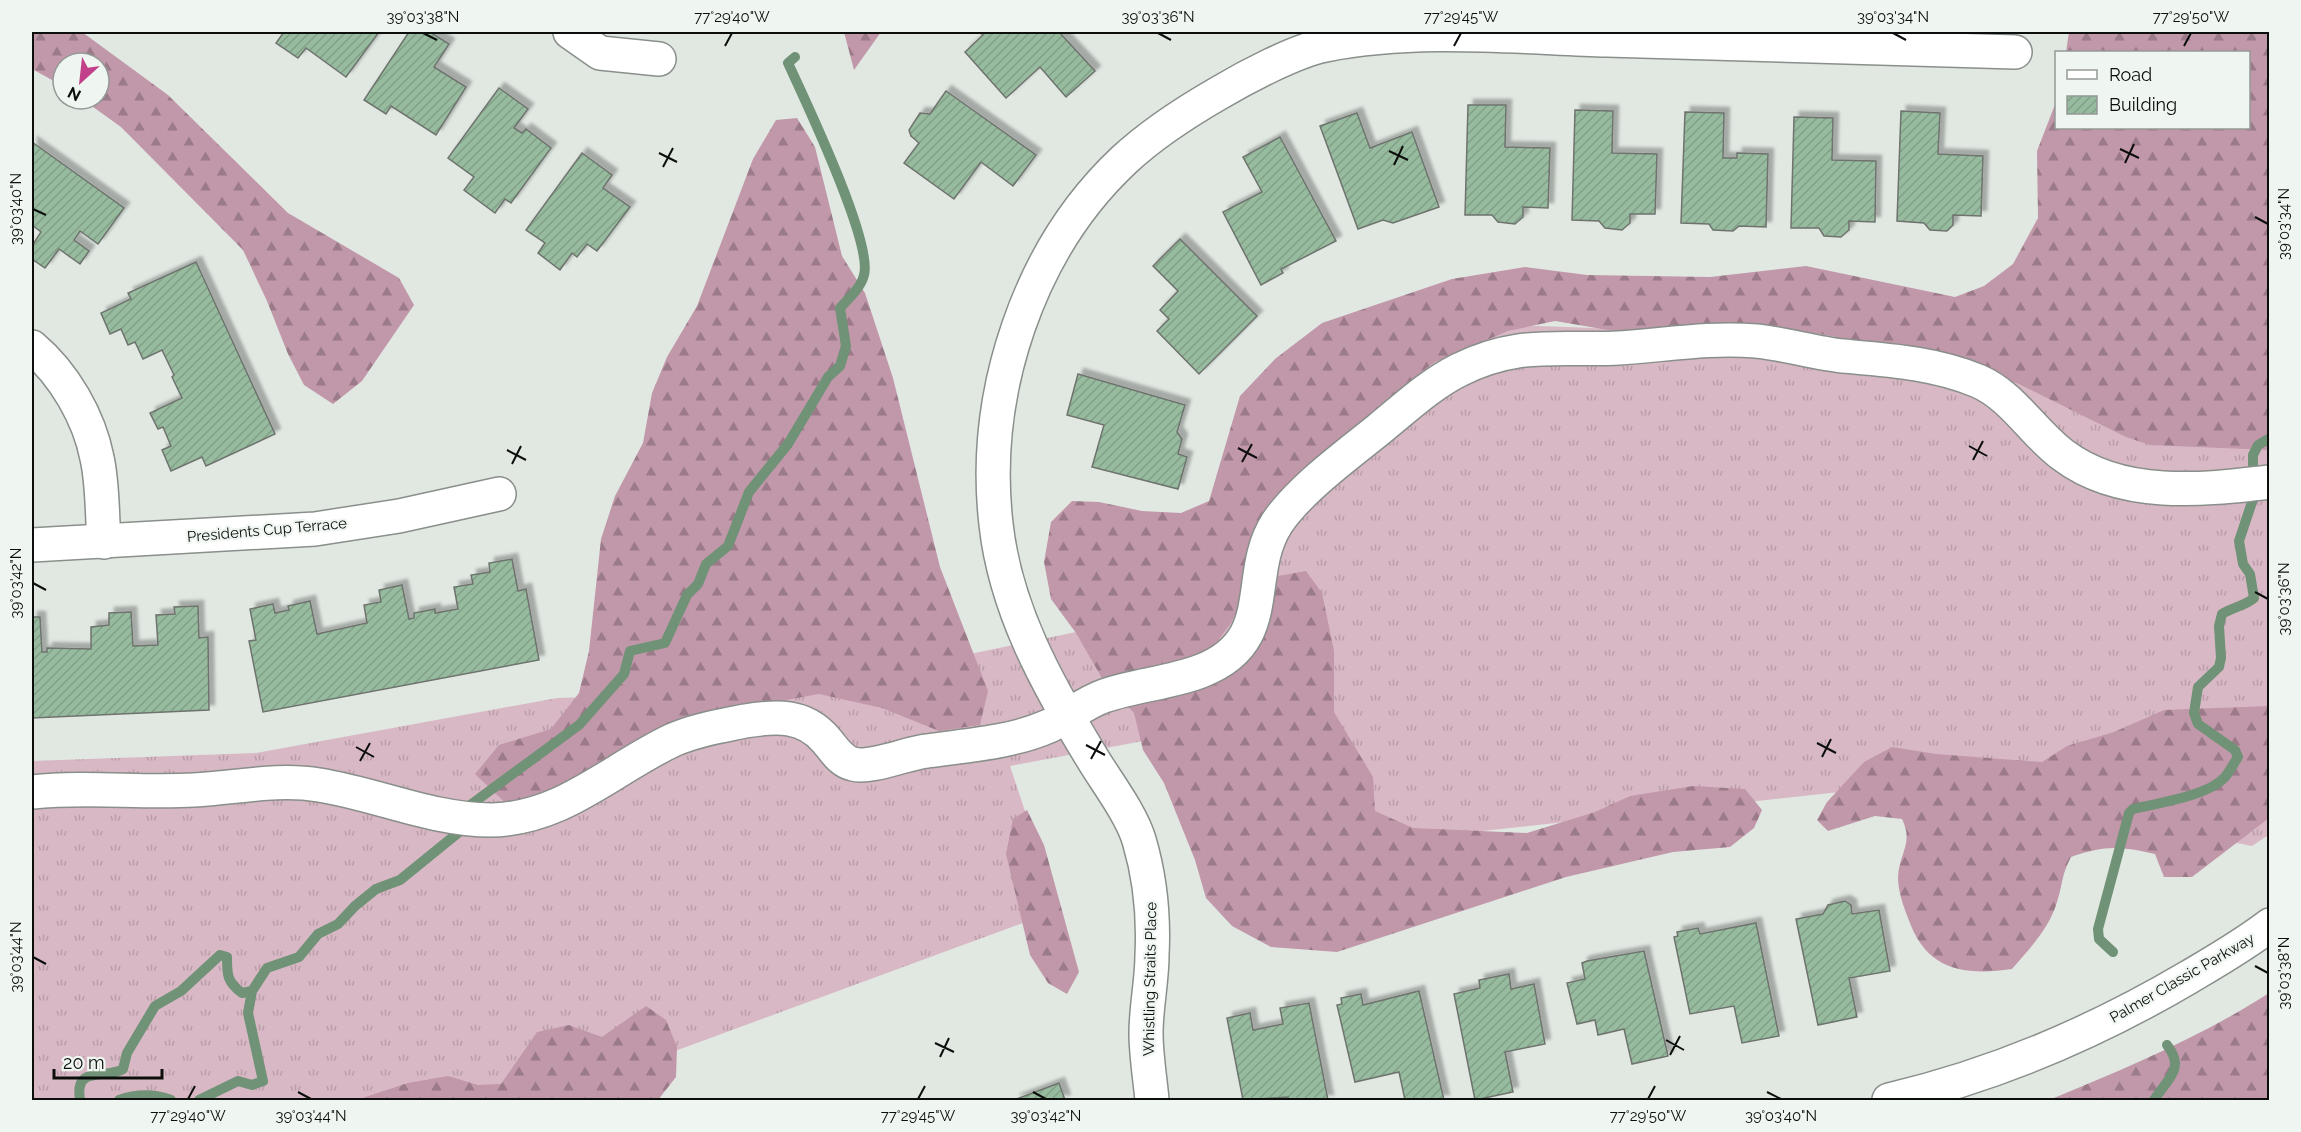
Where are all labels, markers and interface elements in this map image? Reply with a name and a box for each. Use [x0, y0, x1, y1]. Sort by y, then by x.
text: 39°03'38"N [387, 8, 459, 26]
text: 77°29'40"W [694, 8, 770, 26]
text: 39°03'36"N [1122, 8, 1194, 26]
text: 77°29'45"W [1424, 8, 1499, 26]
text: 39°03'34"N [1857, 8, 1929, 26]
text: 77°29'50"W [2153, 8, 2229, 26]
north arrow [51, 51, 111, 111]
legend [2055, 51, 2250, 129]
text: Road [2109, 64, 2152, 85]
text: N [65, 83, 84, 105]
text: Building [2109, 94, 2177, 115]
text: 39°03'40"N [7, 173, 25, 245]
text: 39°03'34"N [2275, 188, 2293, 260]
street label: Presidents Cup Terrace [186, 514, 348, 546]
text: 39°03'42"N [7, 548, 25, 618]
text: 39°03'36"N [2275, 563, 2293, 635]
street label: Whistling Straits Place [1140, 901, 1160, 1056]
text: 39°03'44"N [7, 921, 25, 993]
street label: Palmer Classic Parkway [2107, 929, 2257, 1027]
text: 39°03'38"N [2275, 937, 2293, 1009]
scale bar [54, 1042, 162, 1080]
text: 20 m [63, 1052, 105, 1073]
text: 77°29'40"W [150, 1107, 226, 1125]
text: 39°03'44"N [275, 1107, 347, 1125]
text: 77°29'45"W [881, 1107, 956, 1125]
text: 39°03'42"N [1011, 1107, 1081, 1125]
text: 77°29'50"W [1610, 1107, 1686, 1125]
text: 39°03'40"N [1745, 1107, 1817, 1125]

